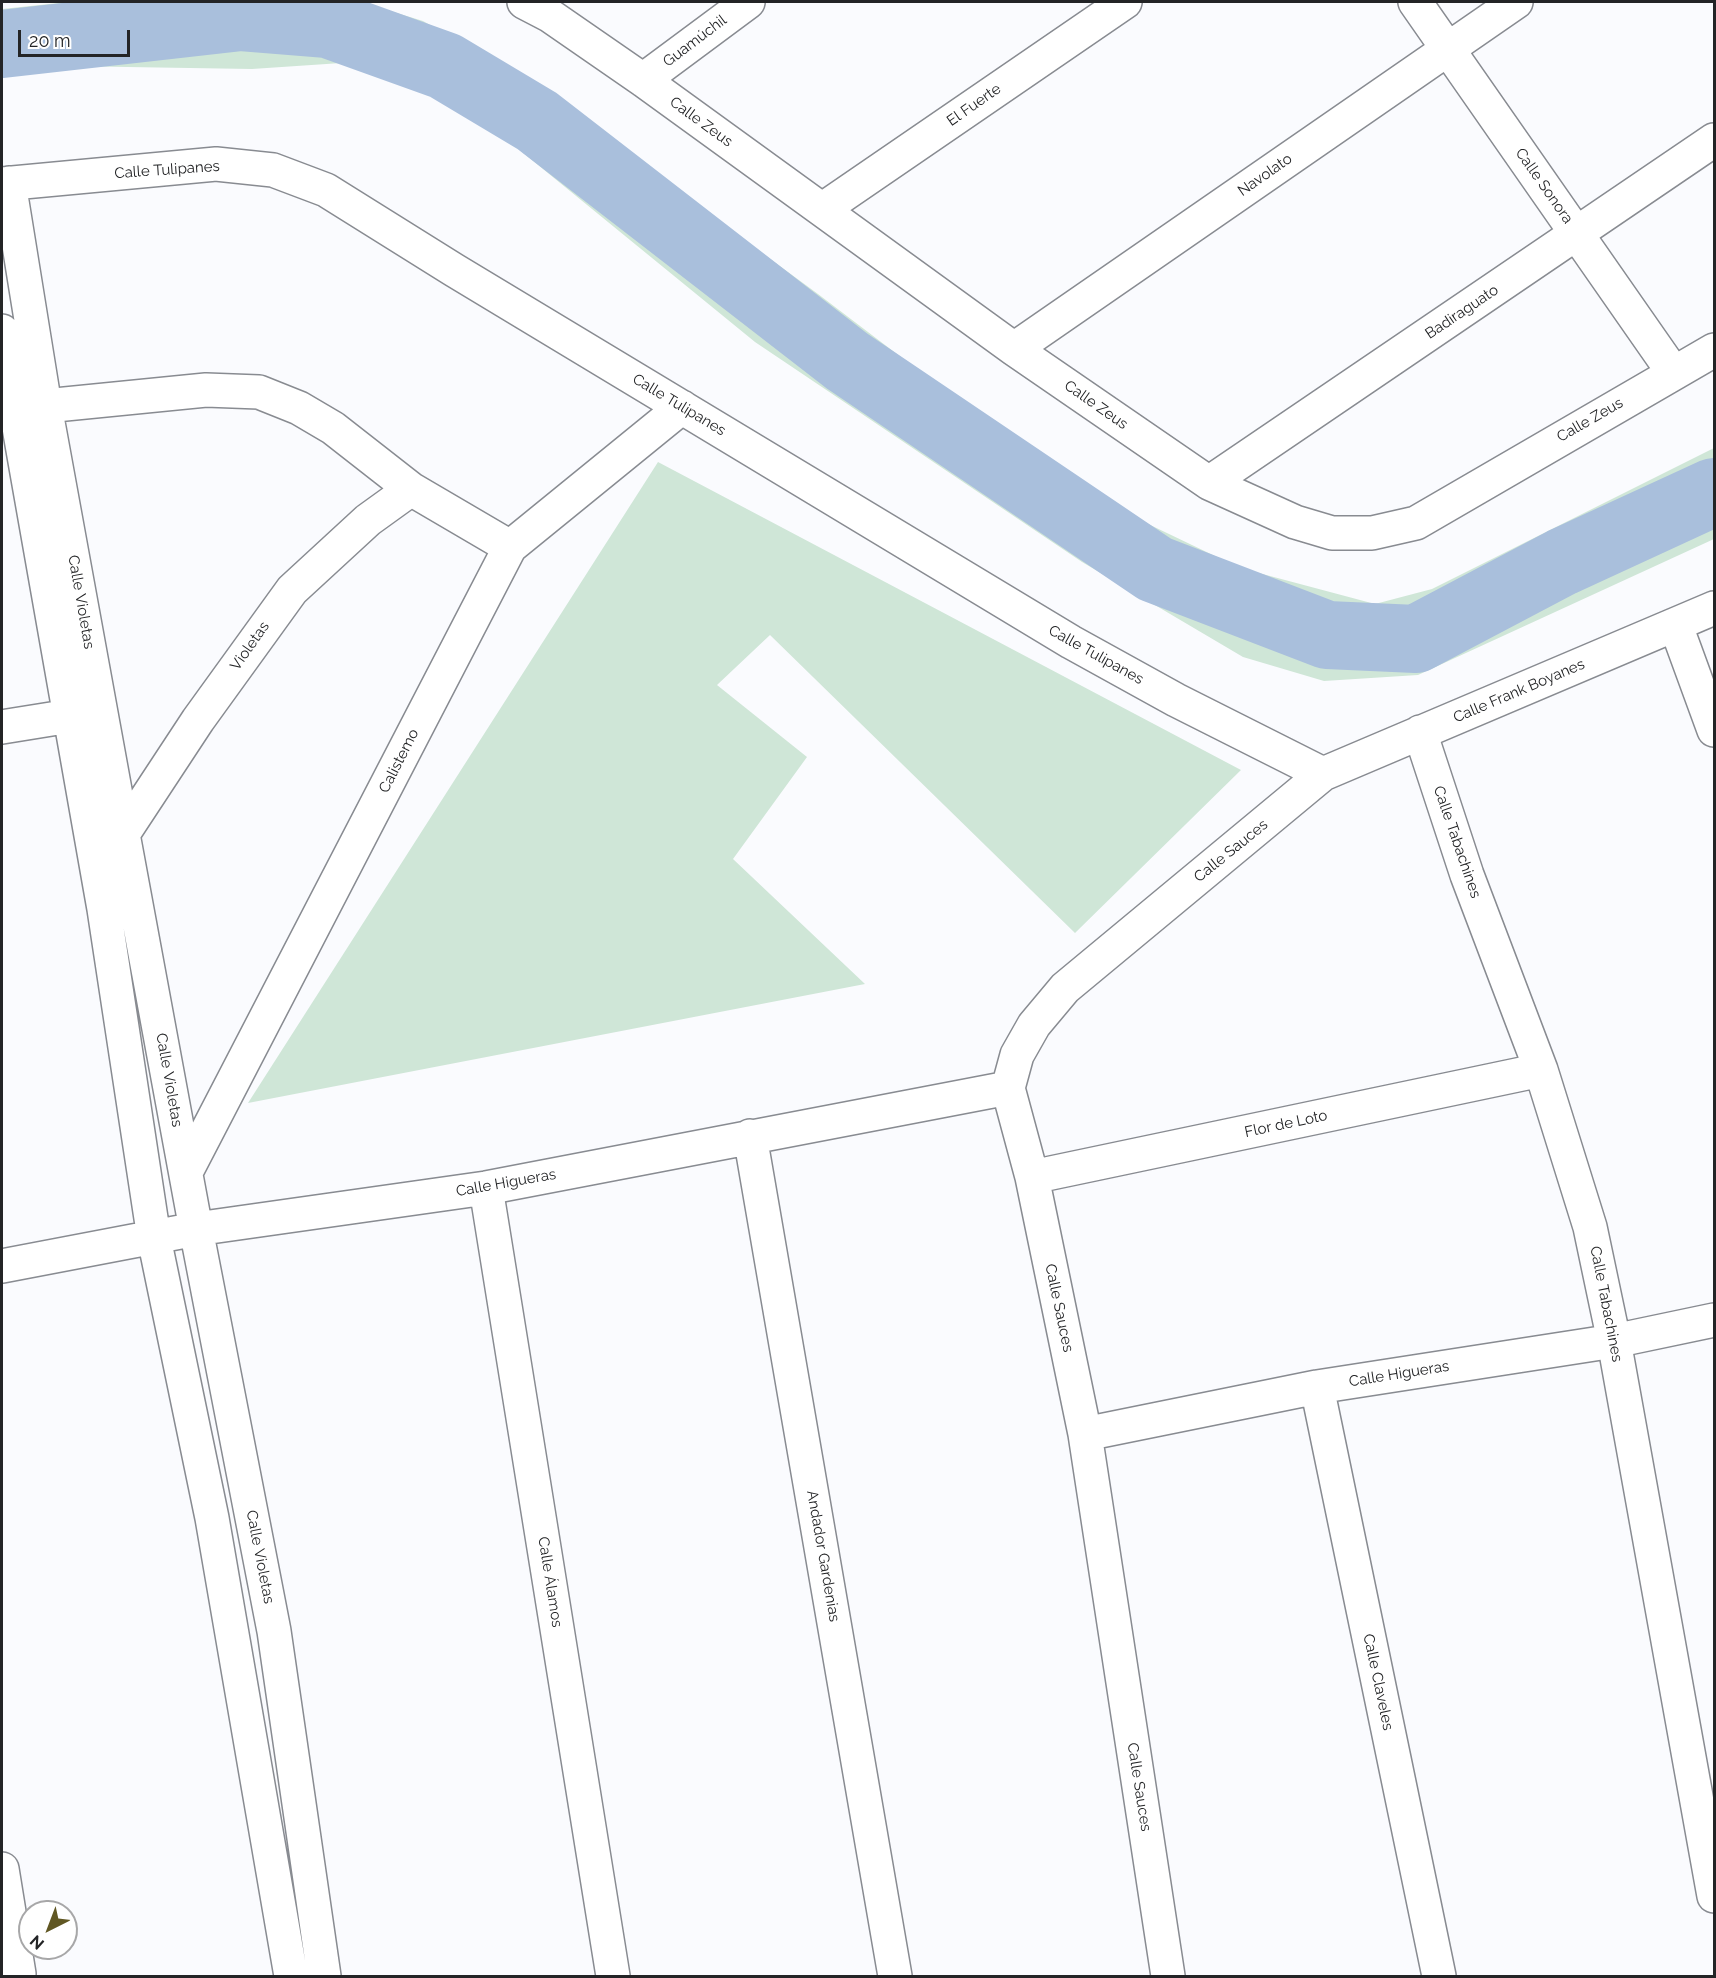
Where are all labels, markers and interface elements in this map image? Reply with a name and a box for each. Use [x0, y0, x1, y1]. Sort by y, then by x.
street label: Guamúchil [660, 11, 730, 71]
scale bar [21, 18, 134, 56]
text: 20 m [29, 30, 71, 51]
street label: El Fuerte [943, 80, 1005, 130]
street label: Calle Zeus [666, 93, 736, 151]
street label: Calle Sonora [1511, 145, 1577, 227]
street label: Navolato [1234, 150, 1296, 200]
street label: Calle Tulipanes [114, 157, 220, 183]
street label: Badiraguato [1422, 281, 1502, 343]
street label: Calle Tulipanes [629, 370, 729, 440]
street label: Calle Zeus [1061, 377, 1131, 433]
street label: Calle Zeus [1554, 394, 1626, 446]
street label: Calle Violetas [64, 554, 98, 650]
street label: Violetas [227, 618, 273, 674]
street label: Calle Tulipanes [1045, 622, 1147, 688]
street label: Calle Frank Boyanes [1451, 655, 1587, 727]
street label: Calistemo [375, 726, 423, 796]
street label: Calle Tabachines [1429, 784, 1485, 900]
street label: Calle Sauces [1190, 816, 1272, 886]
street label: Calle Violetas [152, 1032, 186, 1128]
street label: Flor de Loto [1243, 1106, 1329, 1142]
street label: Calle Higueras [455, 1165, 557, 1201]
street label: Calle Tabachines [1586, 1245, 1626, 1363]
street label: Calle Sauces [1041, 1262, 1077, 1354]
street label: Calle Higueras [1348, 1357, 1450, 1391]
street label: Andador Gardenias [803, 1489, 843, 1623]
street label: Calle Violetas [242, 1509, 278, 1605]
street label: Calle Álamos [534, 1535, 566, 1629]
street label: Calle Claveles [1359, 1632, 1397, 1732]
street label: Calle Sauces [1123, 1741, 1155, 1833]
north arrow [18, 1900, 78, 1960]
text: N [26, 1931, 48, 1953]

